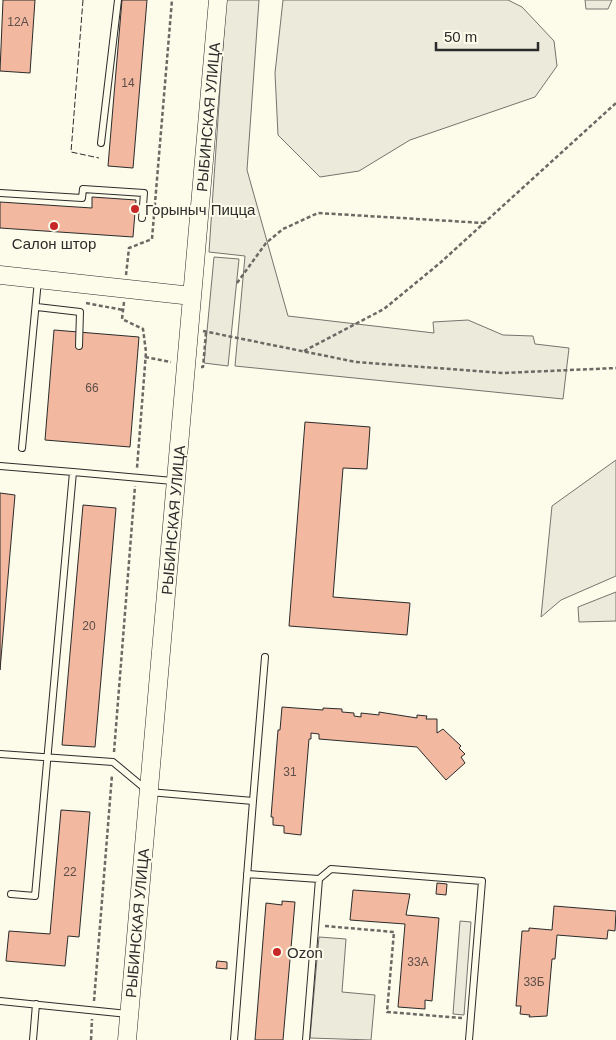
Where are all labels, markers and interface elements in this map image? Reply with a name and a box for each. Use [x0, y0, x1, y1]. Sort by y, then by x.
house number: 12А [7, 15, 29, 29]
scale bar [436, 20, 538, 52]
text: 50 m [444, 28, 477, 45]
street label: РЫБИНСКАЯ УЛИЦА [193, 42, 223, 192]
house number: 14 [121, 76, 135, 90]
place label: Горыныч Пицца [145, 201, 256, 218]
marker: Горыныч Пицца [129, 203, 141, 215]
marker: Салон штор [48, 220, 60, 232]
place label: Салон штор [12, 235, 96, 252]
house number: 66 [85, 381, 99, 395]
street label: РЫБИНСКАЯ УЛИЦА [158, 445, 188, 595]
house number: 20 [82, 619, 96, 633]
house number: 31 [283, 765, 297, 779]
street label: РЫБИНСКАЯ УЛИЦА [122, 848, 152, 998]
house number: 22 [63, 865, 77, 879]
place label: Ozon [287, 944, 323, 961]
marker: Ozon [271, 946, 283, 958]
house number: 33А [407, 955, 429, 969]
house number: 33Б [523, 975, 545, 989]

